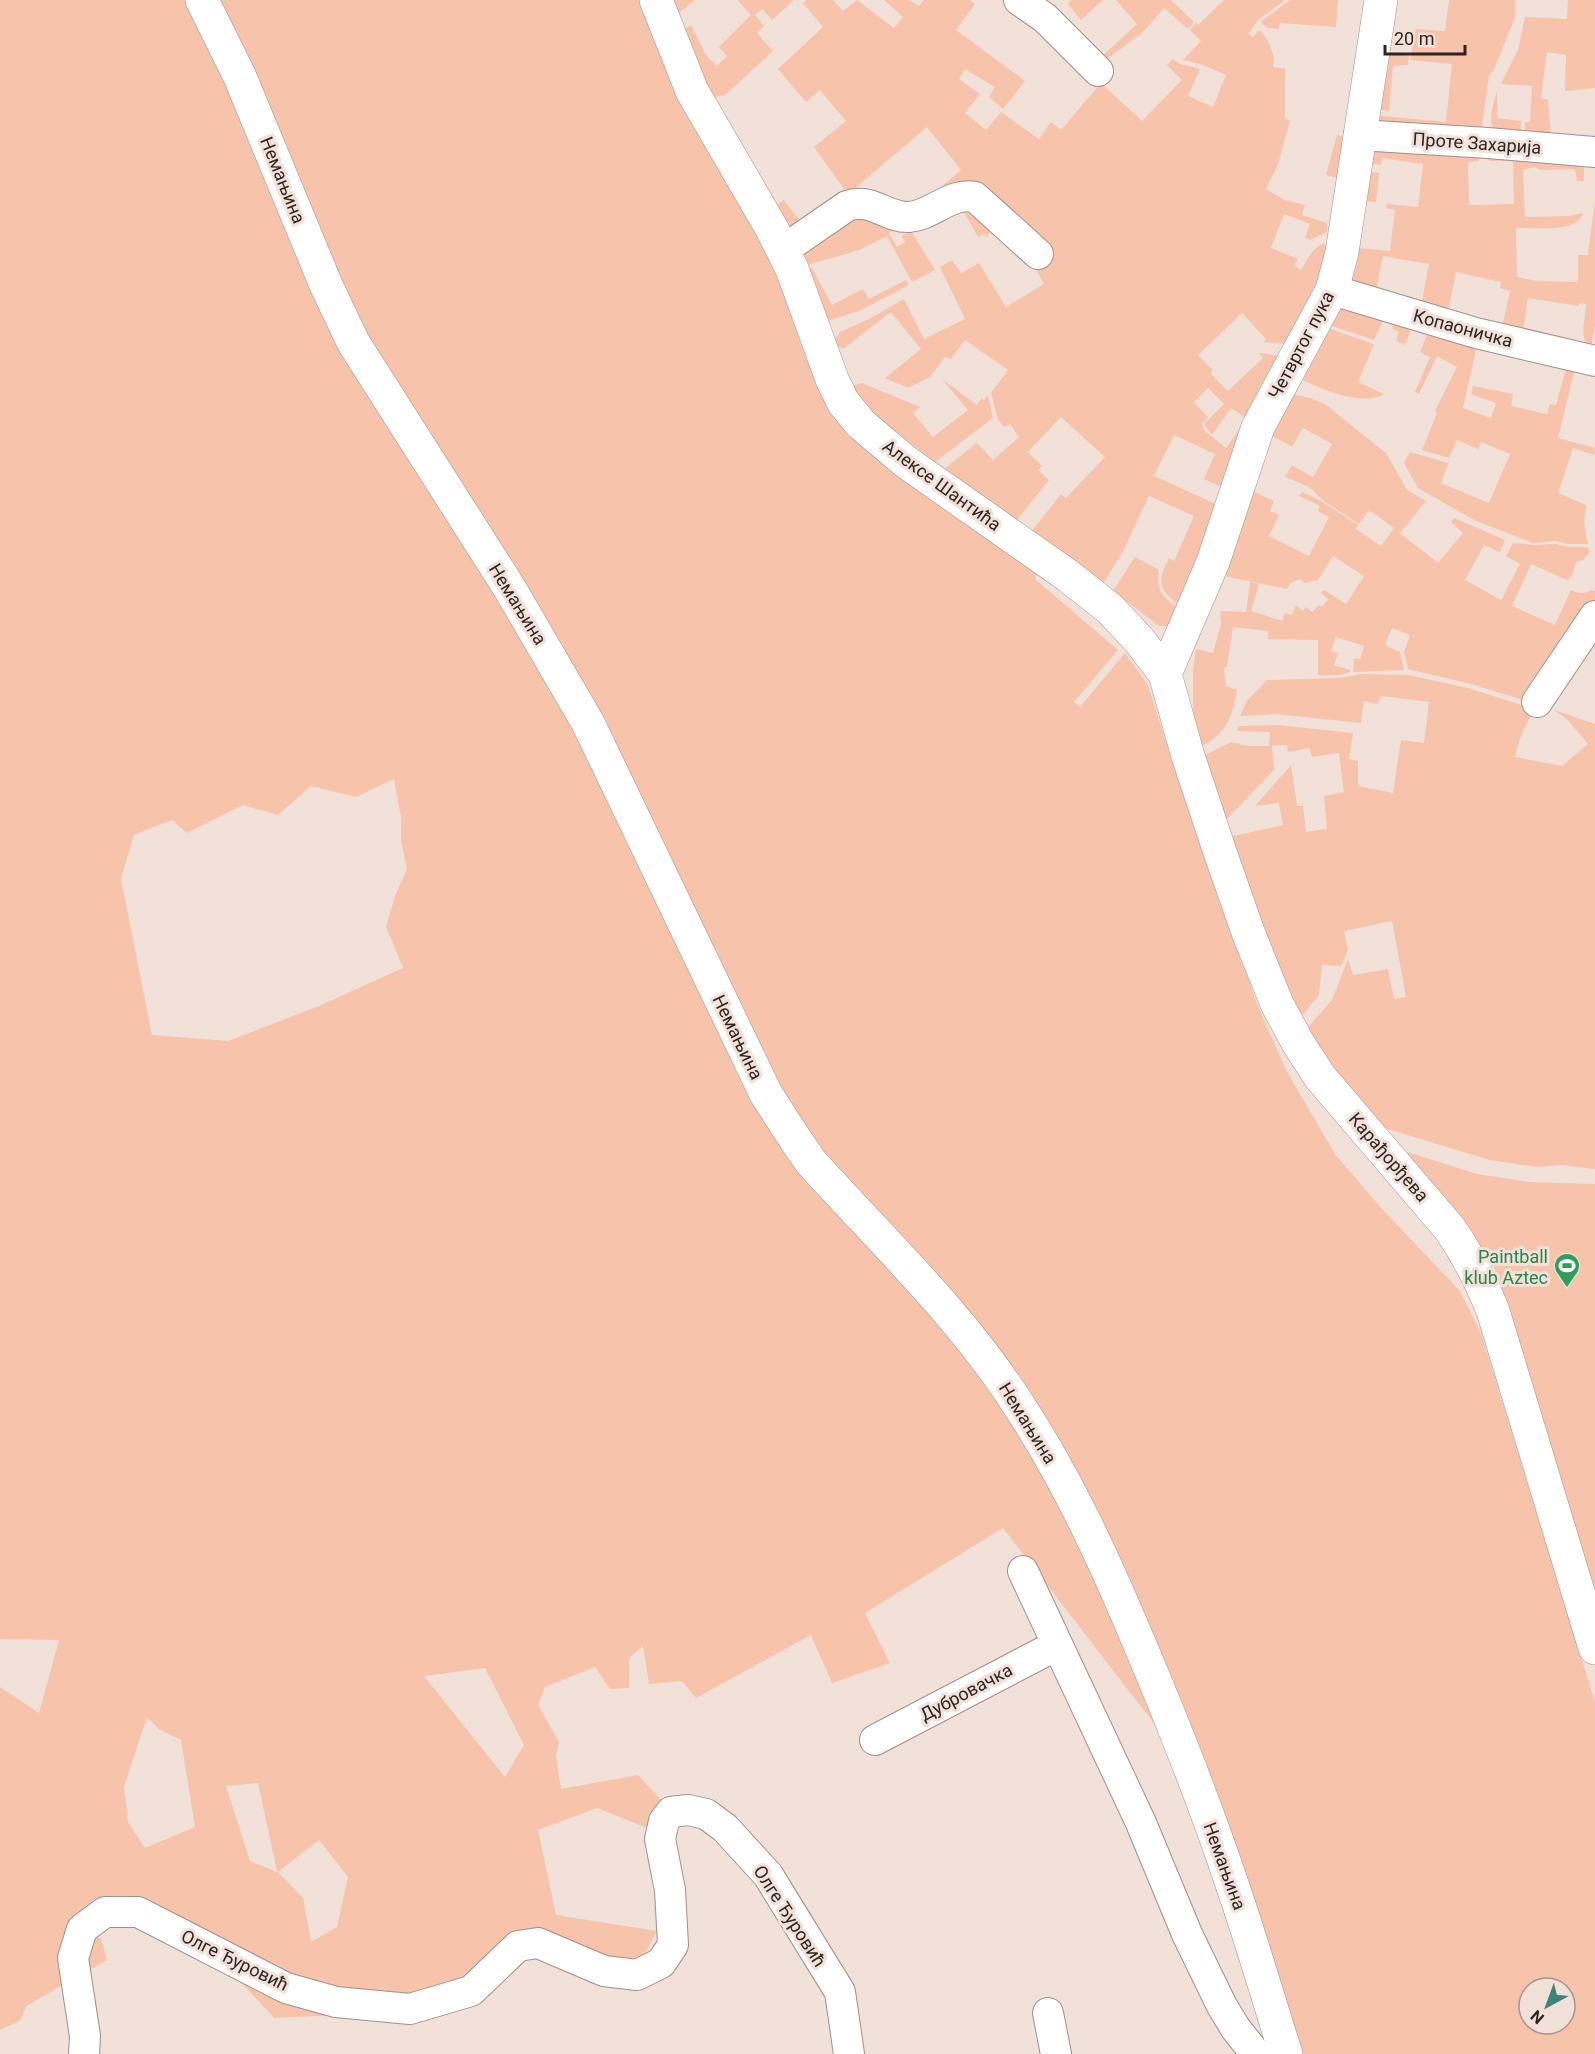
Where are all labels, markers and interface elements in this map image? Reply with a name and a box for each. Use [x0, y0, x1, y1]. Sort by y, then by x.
scale bar [1385, 18, 1464, 56]
text: 20 m [1394, 28, 1434, 49]
street label: Проте Захарија [1412, 128, 1542, 158]
street label: Немањина [256, 134, 310, 226]
street label: Четвртог пука [1264, 287, 1338, 403]
street label: Копаоничка [1411, 305, 1515, 351]
street label: Алексе Шантића [879, 435, 1005, 535]
street label: Немањина [485, 560, 551, 648]
street label: Немањина [708, 991, 768, 1083]
street label: Карађорђева [1345, 1108, 1433, 1206]
place label: Paintball klub Aztec [1464, 1246, 1548, 1288]
sports icon: Paintball klub Aztec [1552, 1251, 1582, 1289]
street label: Немањина [995, 1379, 1061, 1467]
street label: Дубровачка [916, 1659, 1016, 1725]
street label: Немањина [1199, 1819, 1251, 1913]
street label: Олге Ђуровић [749, 1861, 831, 1971]
street label: Олге Ђуровић [178, 1925, 292, 1995]
north arrow [1517, 1976, 1577, 2036]
text: N [1527, 2006, 1548, 2028]

